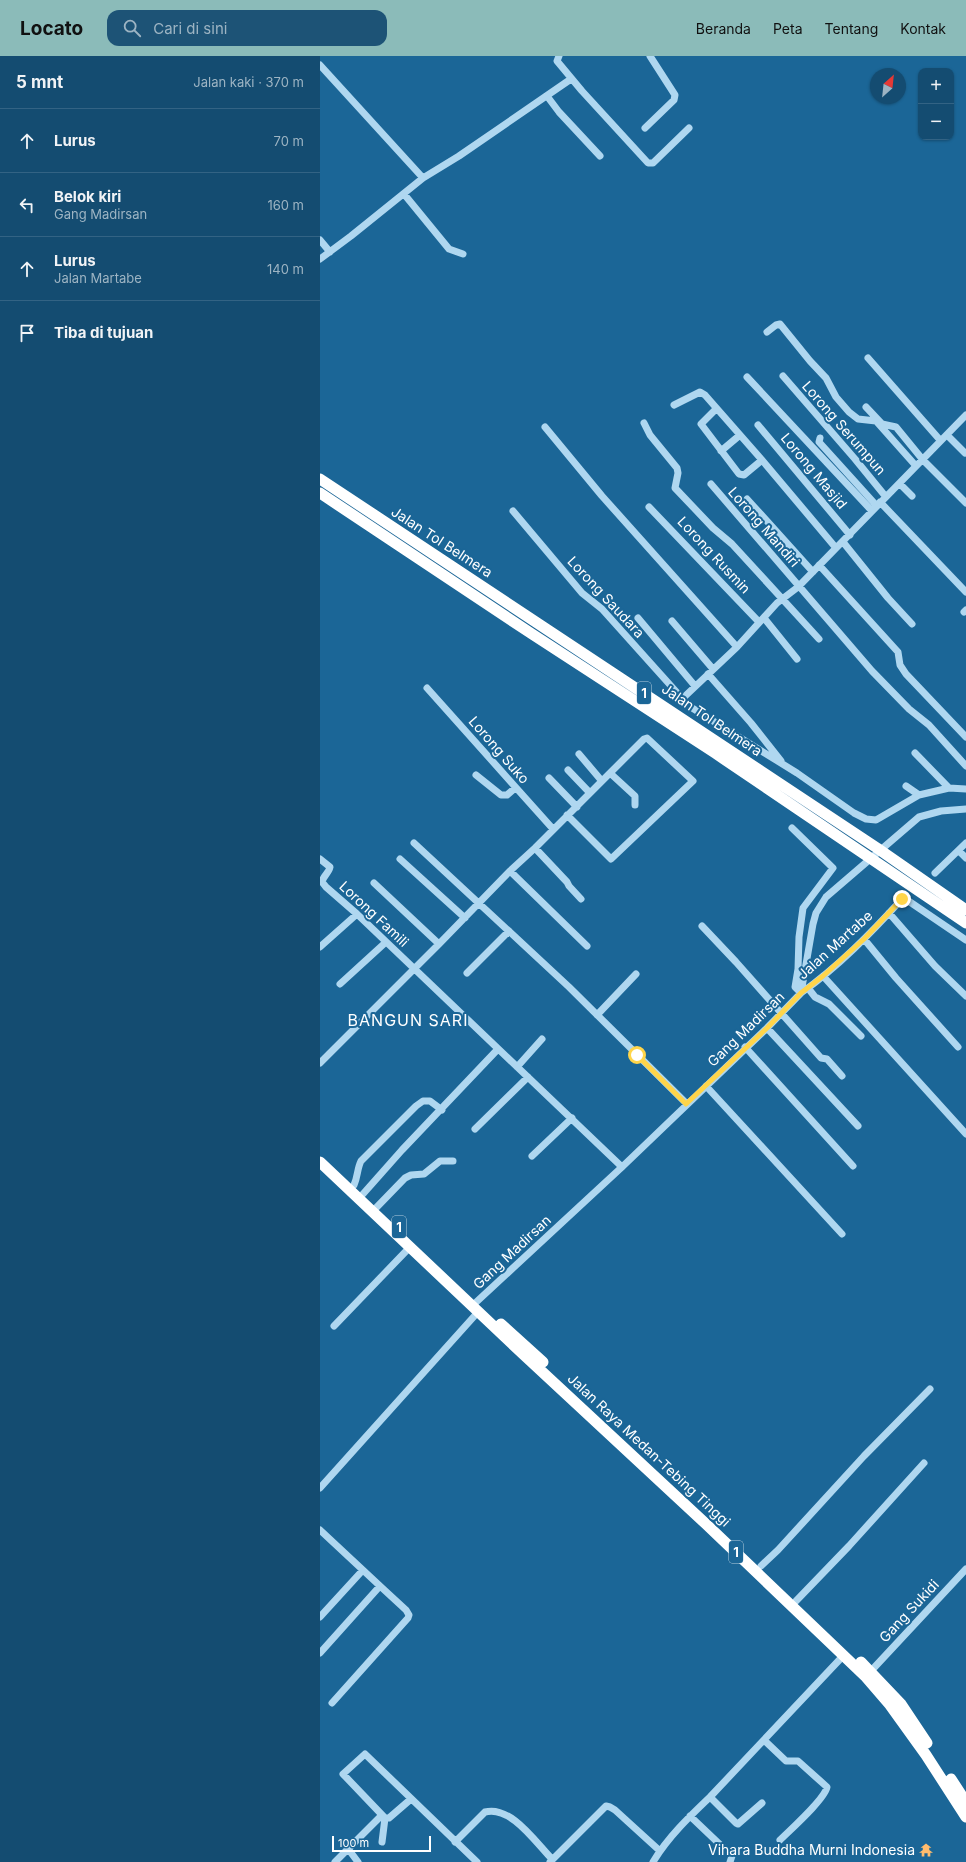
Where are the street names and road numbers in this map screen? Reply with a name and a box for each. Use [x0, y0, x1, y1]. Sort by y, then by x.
street label: Lorong Serumpun [799, 377, 890, 478]
street label: Lorong Masjid [778, 429, 851, 512]
street label: Lorong Mandiri [725, 483, 804, 570]
street label: Jalan Tol Belmera [388, 503, 496, 581]
street label: Lorong Rusmin [674, 513, 754, 597]
street label: Lorong Saudara [564, 552, 648, 641]
street label: Jalan Tol Belmera [659, 680, 766, 759]
road number: 1 [637, 682, 651, 704]
street label: Lorong Suko [466, 713, 533, 787]
street label: Lorong Famili [336, 877, 413, 950]
street label: Jalan Martabe [794, 907, 875, 983]
street label: Gang Madirsan [704, 988, 788, 1070]
street label: Gang Madirsan [469, 1211, 554, 1292]
road number: 1 [392, 1216, 406, 1238]
street label: Jalan Raya Medan-Tebing Tinggi [564, 1370, 734, 1530]
road number: 1 [729, 1541, 743, 1563]
street label: Gang Sukidi [875, 1576, 942, 1645]

